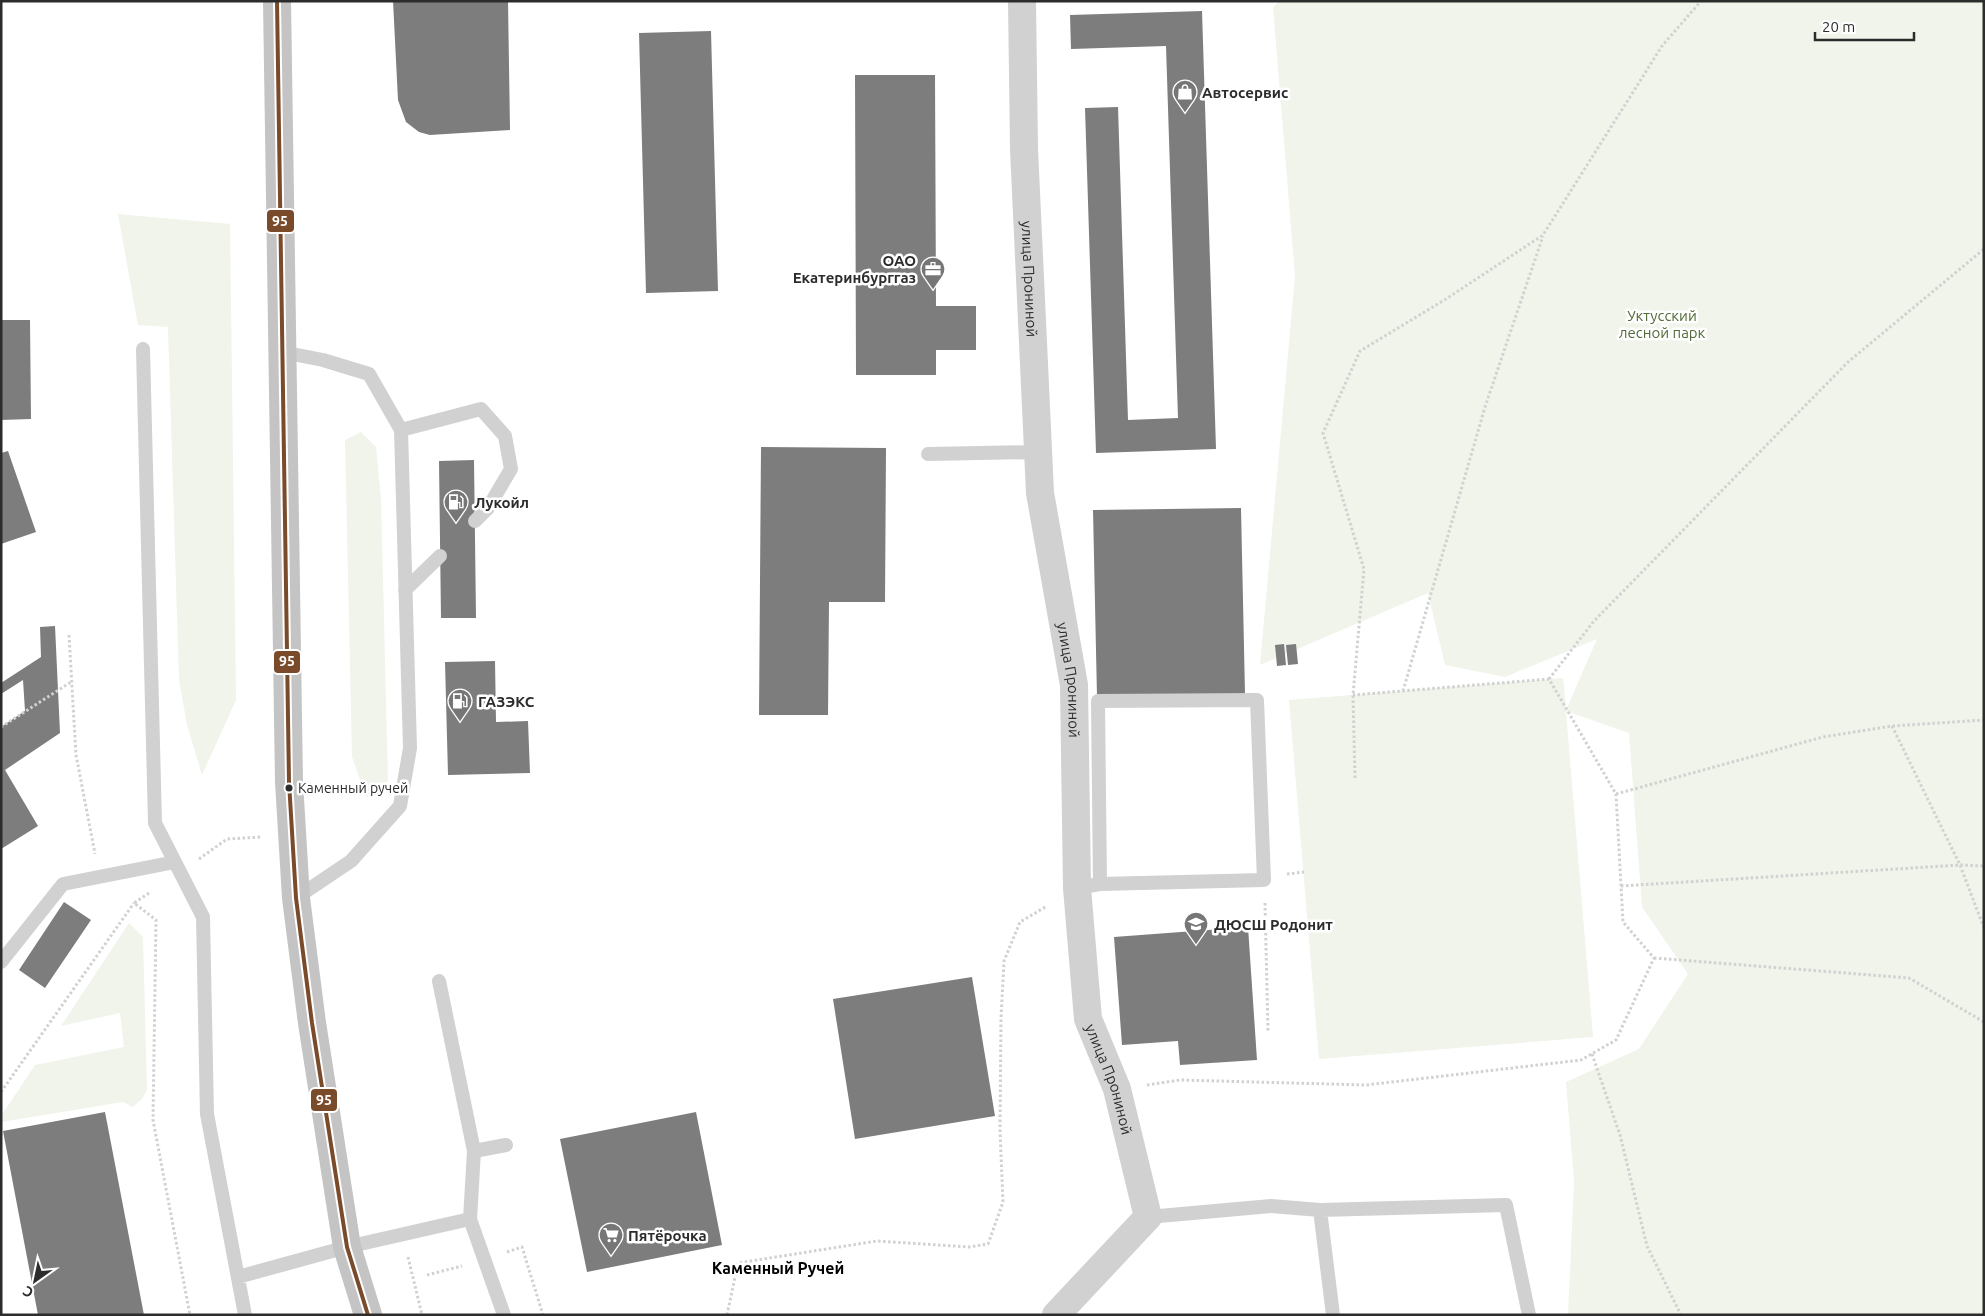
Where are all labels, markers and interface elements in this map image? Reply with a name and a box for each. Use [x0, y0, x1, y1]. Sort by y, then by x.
scale bar [1815, 10, 1914, 42]
text: 20 m [1822, 18, 1855, 35]
shop icon: Автосервис [1172, 79, 1198, 113]
place label: Автосервис [1202, 84, 1288, 101]
line badge: 95 [266, 209, 295, 233]
text: 95 [272, 213, 288, 229]
street label: улица Прониной [1019, 220, 1041, 337]
place label: ОАО Екатеринбурггаз [793, 252, 916, 286]
office icon: ОАО Екатеринбурггаз [920, 256, 946, 290]
park label: Уктусский лесной парк [1619, 307, 1706, 341]
fuel station icon: Лукойл [443, 489, 469, 523]
place label: Лукойл [474, 494, 529, 511]
street label: улица Прониной [1055, 621, 1083, 738]
line badge: 95 [273, 650, 301, 674]
text: 95 [279, 653, 295, 669]
fuel station icon: ГАЗЭКС [447, 688, 473, 722]
place label: ГАЗЭКС [478, 693, 535, 710]
place label: Каменный ручей [298, 780, 408, 796]
marker: Каменный ручей [284, 783, 294, 793]
school or university icon: ДЮСШ Родонит [1183, 911, 1209, 945]
place label: ДЮСШ Родонит [1214, 916, 1333, 933]
street label: улица Прониной [1082, 1021, 1136, 1136]
line badge: 95 [310, 1088, 338, 1112]
text: 95 [316, 1092, 332, 1108]
supermarket icon: Пятёрочка [598, 1222, 624, 1256]
place label: Пятёрочка [628, 1227, 707, 1244]
north arrow [10, 1256, 60, 1306]
district label: Каменный Ручей [712, 1259, 844, 1277]
text: С [20, 1283, 36, 1301]

